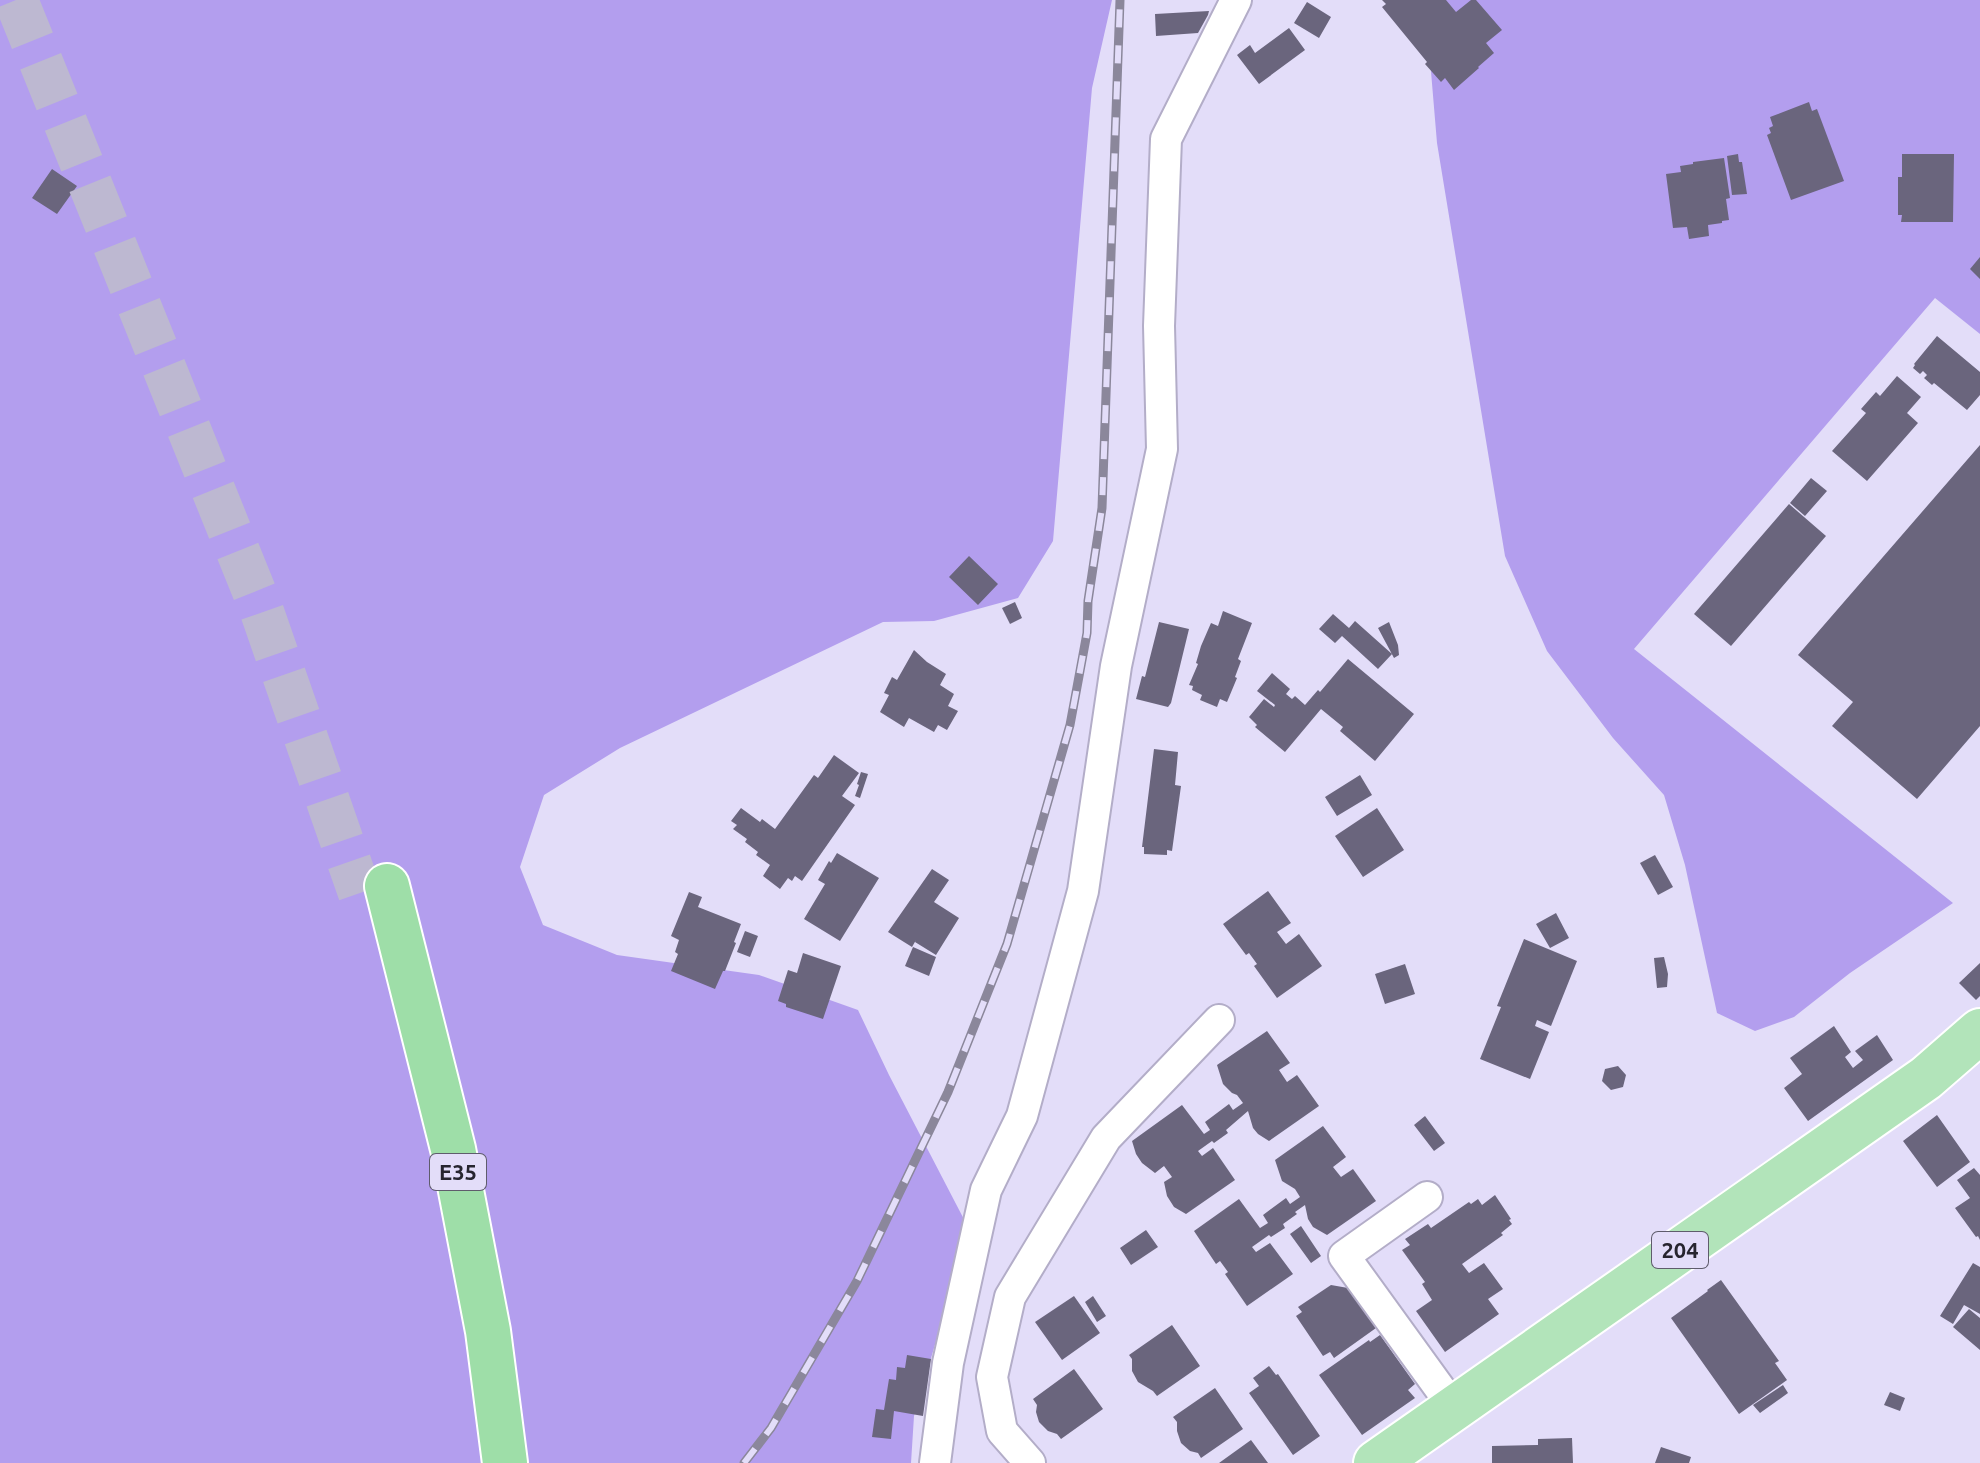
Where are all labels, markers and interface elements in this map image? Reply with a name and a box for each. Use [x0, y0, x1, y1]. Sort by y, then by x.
road number: E35 [430, 1154, 486, 1190]
road number: 204 [1652, 1232, 1708, 1268]

